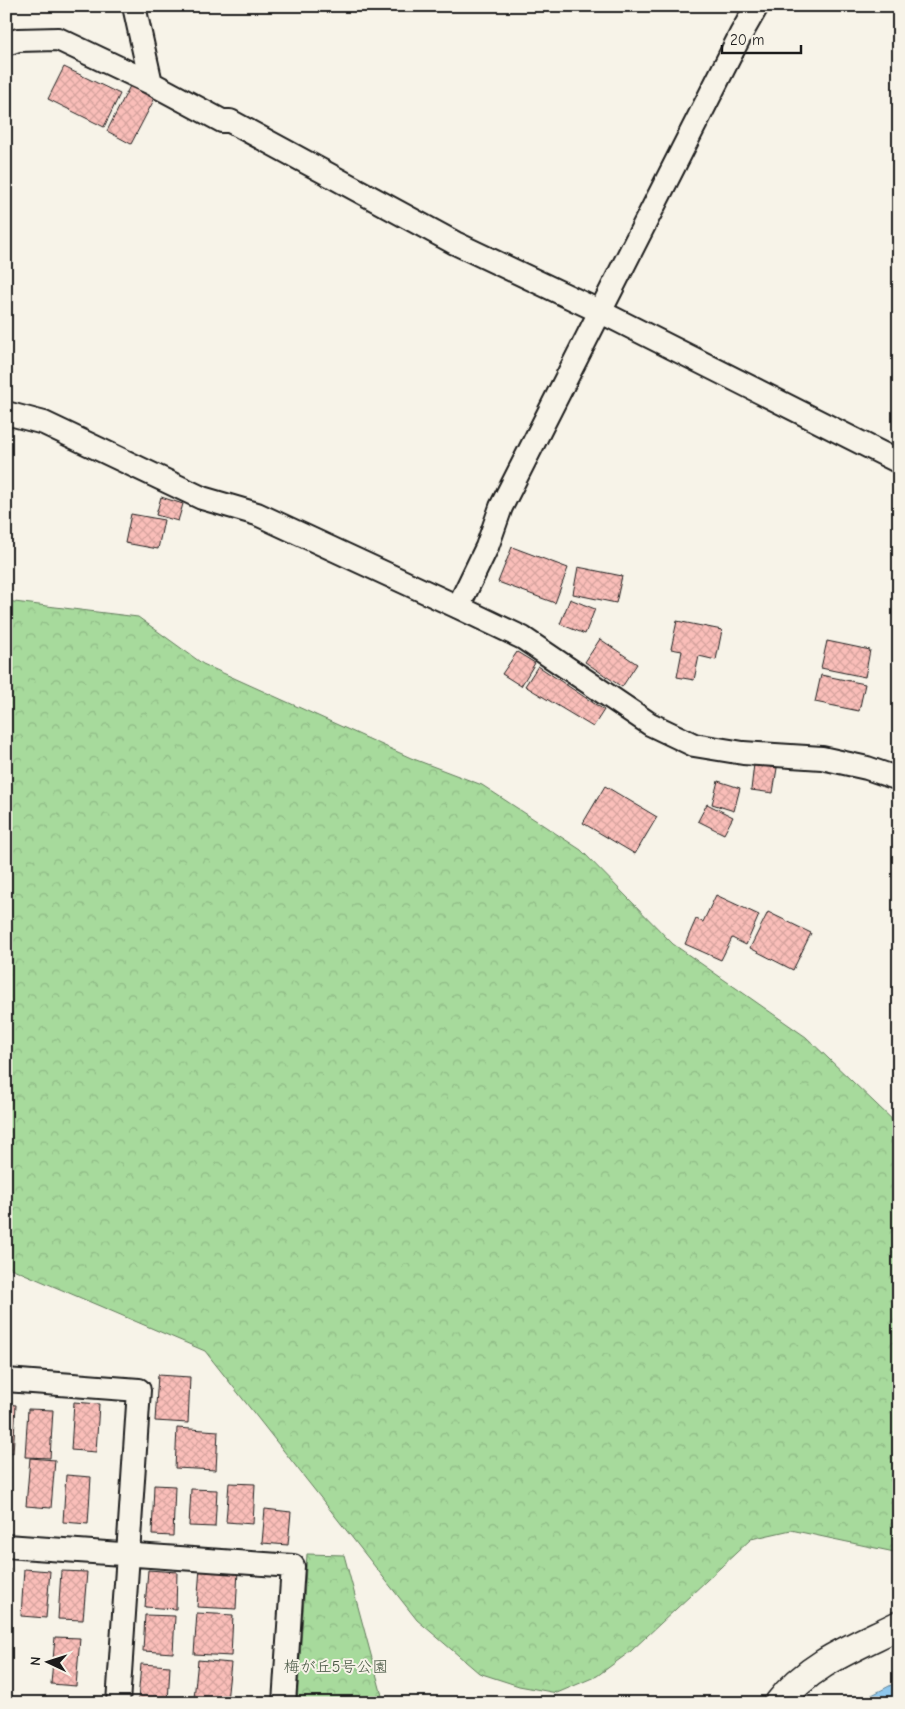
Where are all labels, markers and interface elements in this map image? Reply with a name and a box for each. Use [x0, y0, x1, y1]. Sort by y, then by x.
scale bar [722, 22, 801, 54]
text: 20 m [730, 31, 764, 49]
north arrow [22, 1636, 72, 1686]
text: N [27, 1656, 44, 1666]
park label: 梅が丘5号公園 [284, 1658, 388, 1676]

